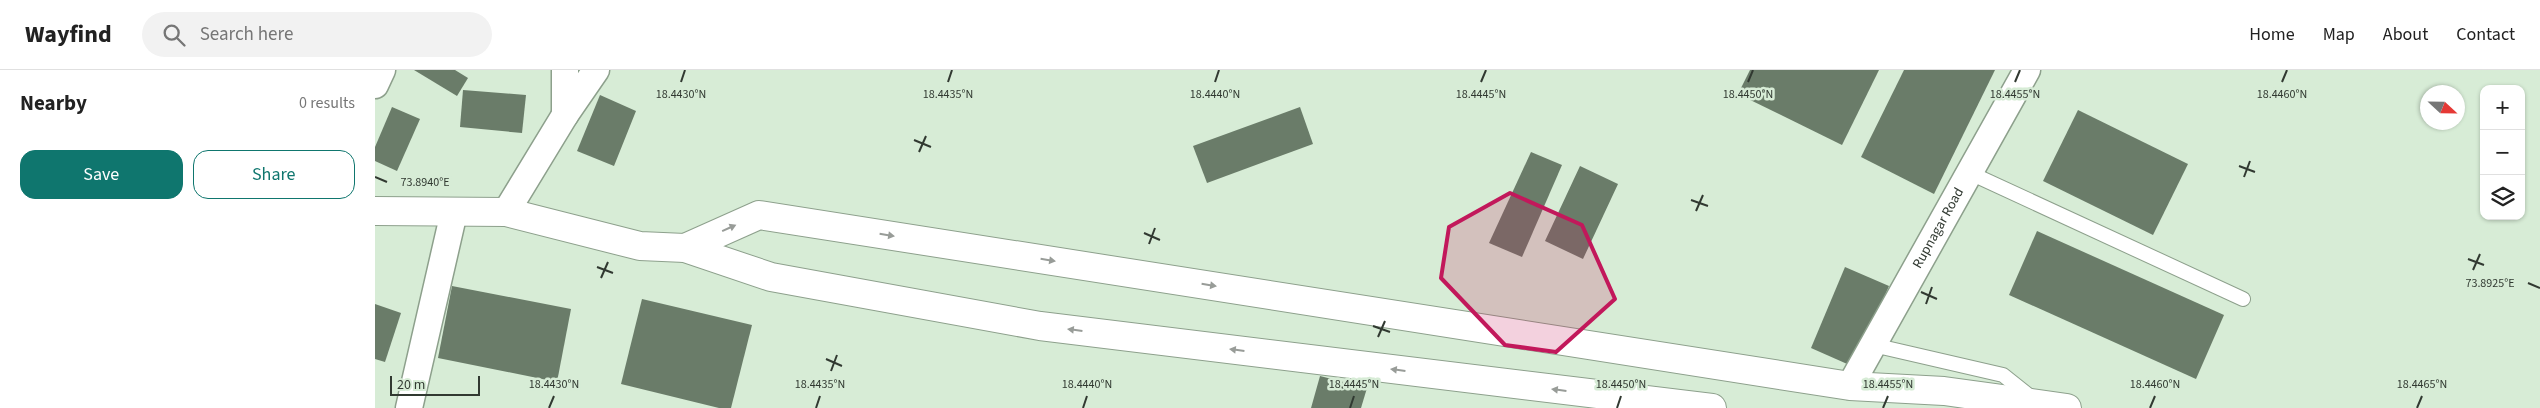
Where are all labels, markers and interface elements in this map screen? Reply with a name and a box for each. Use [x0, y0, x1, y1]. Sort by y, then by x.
search box [142, 12, 492, 57]
text: Wayfind [25, 17, 112, 52]
icon: search [160, 21, 188, 49]
text: Search here [200, 21, 293, 48]
text: Home [2249, 22, 2295, 47]
text: Map [2323, 22, 2355, 47]
text: About [2383, 22, 2428, 47]
text: Contact [2456, 22, 2515, 47]
north arrow [2420, 85, 2465, 130]
map controls [2480, 85, 2525, 220]
button: + [2480, 85, 2525, 130]
text: 18.4430°N [656, 86, 706, 103]
text: 18.4435°N [923, 86, 973, 103]
text: 18.4440°N [1190, 86, 1240, 103]
text: 18.4445°N [1456, 86, 1506, 103]
text: 18.4450°N [1723, 86, 1773, 103]
text: 18.4455°N [1990, 86, 2040, 103]
text: 18.4460°N [2257, 86, 2307, 103]
text: Nearby [20, 88, 87, 118]
text: 0 results [299, 92, 355, 114]
button: − [2480, 130, 2525, 175]
button: Save [20, 150, 183, 199]
button: Share [193, 150, 355, 199]
text: 73.8940°E [400, 174, 450, 191]
button: layers [2480, 175, 2525, 220]
street label: Rupnagar Road [1908, 184, 1969, 272]
one-way arrow [722, 224, 736, 232]
one-way arrow [880, 232, 896, 240]
one-way arrow [1040, 257, 1056, 265]
text: 73.8925°E [2465, 275, 2515, 292]
one-way arrow [1201, 282, 1217, 290]
one-way arrow [1067, 326, 1083, 334]
one-way arrow [1228, 346, 1244, 354]
one-way arrow [1390, 366, 1406, 374]
scale bar [390, 373, 480, 396]
text: 20 m [397, 375, 425, 395]
text: 18.4430°N [529, 376, 579, 393]
text: 18.4435°N [795, 376, 845, 393]
text: 18.4440°N [1062, 376, 1112, 393]
text: 18.4445°N [1329, 376, 1379, 393]
text: 18.4450°N [1596, 376, 1646, 393]
text: 18.4455°N [1863, 376, 1913, 393]
text: 18.4460°N [2130, 376, 2180, 393]
text: 18.4465°N [2397, 376, 2447, 393]
one-way arrow [1551, 386, 1567, 394]

